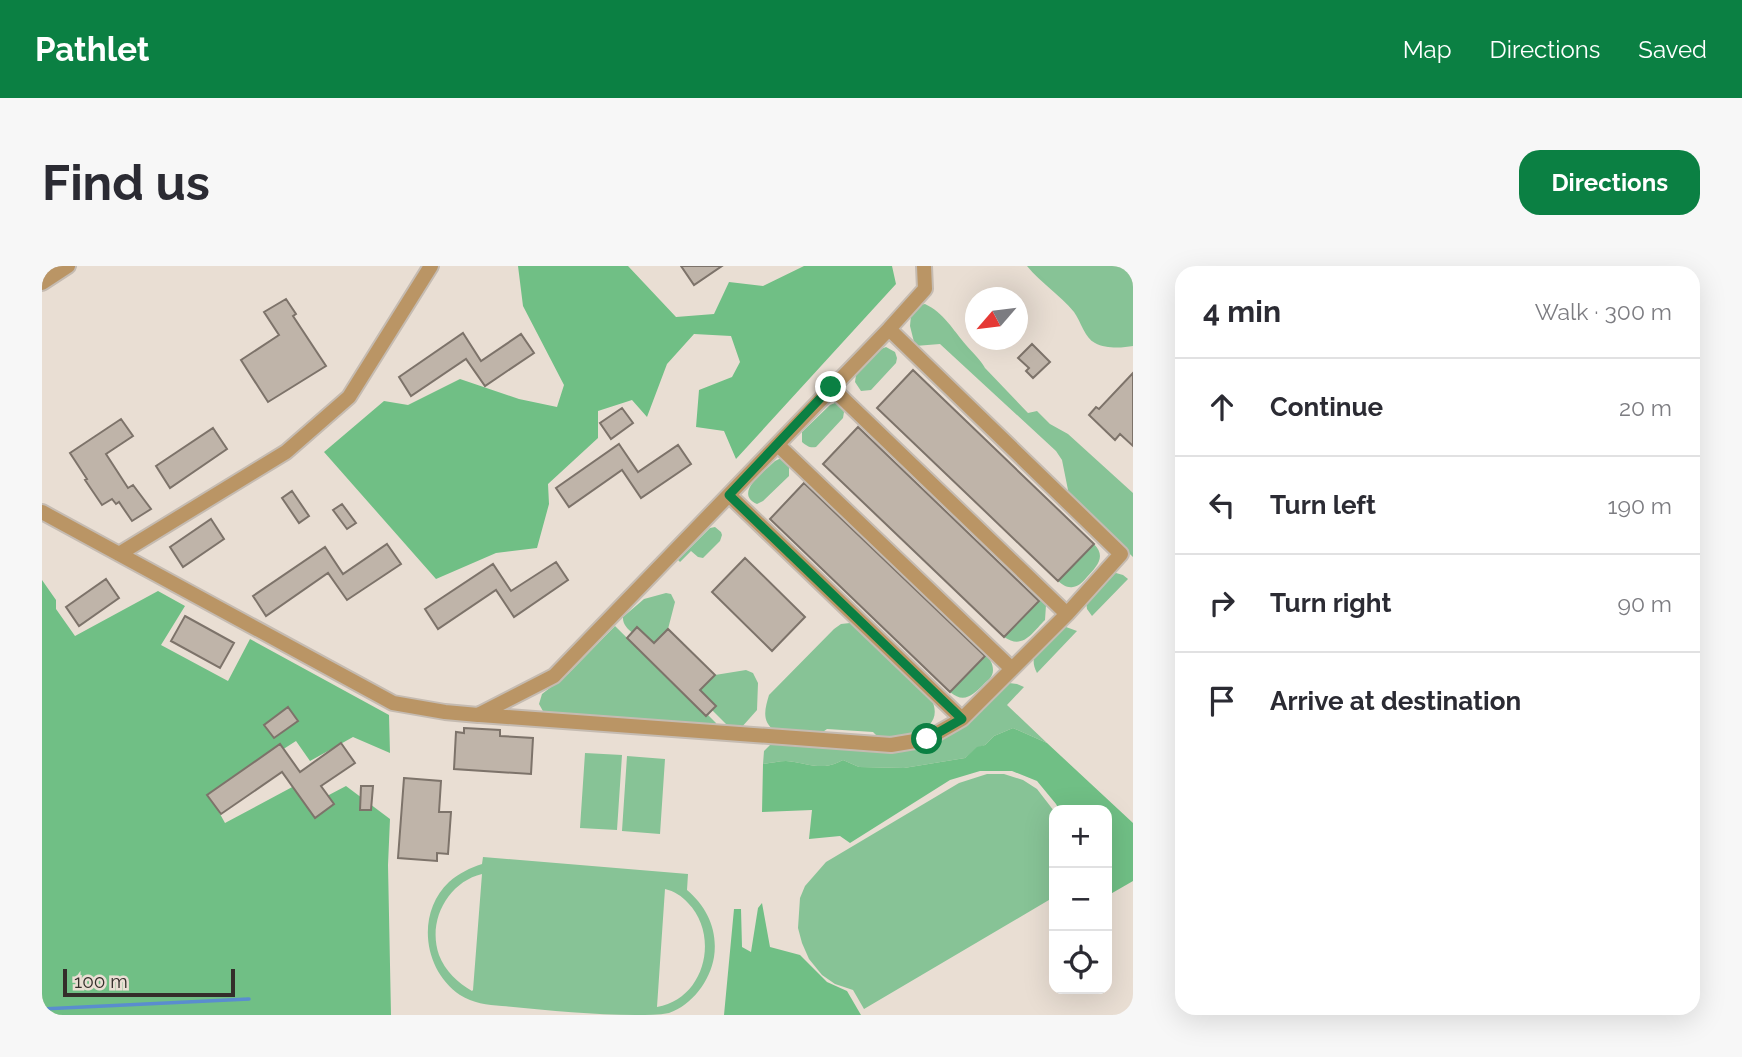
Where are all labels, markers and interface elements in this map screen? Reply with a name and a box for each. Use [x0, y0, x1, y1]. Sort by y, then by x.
text: Pathlet [35, 30, 149, 69]
text: Map [1403, 35, 1452, 64]
text: Directions [1490, 35, 1600, 64]
text: Saved [1638, 35, 1707, 64]
button: Directions [1519, 150, 1700, 215]
text: Find us [42, 154, 210, 211]
north arrow [965, 287, 1028, 350]
text: 4 min [1203, 294, 1281, 329]
text: Walk · 300 m [1535, 298, 1672, 325]
route end [815, 371, 846, 402]
icon: ahead [1203, 388, 1241, 426]
text: Continue [1270, 392, 1383, 422]
text: 20 m [1619, 394, 1672, 421]
icon: left [1203, 486, 1241, 524]
text: Turn left [1270, 490, 1376, 520]
text: 190 m [1608, 492, 1672, 519]
icon: right [1203, 584, 1241, 622]
text: Turn right [1270, 588, 1391, 618]
text: 90 m [1617, 590, 1672, 617]
icon: arrive [1203, 682, 1241, 720]
text: Arrive at destination [1270, 686, 1521, 716]
route start [911, 723, 942, 754]
map controls [1049, 805, 1112, 994]
button: + [1049, 805, 1112, 868]
button: − [1049, 868, 1112, 931]
button: locate [1049, 931, 1112, 994]
scale bar [63, 966, 234, 998]
text: 100 m [74, 970, 128, 992]

